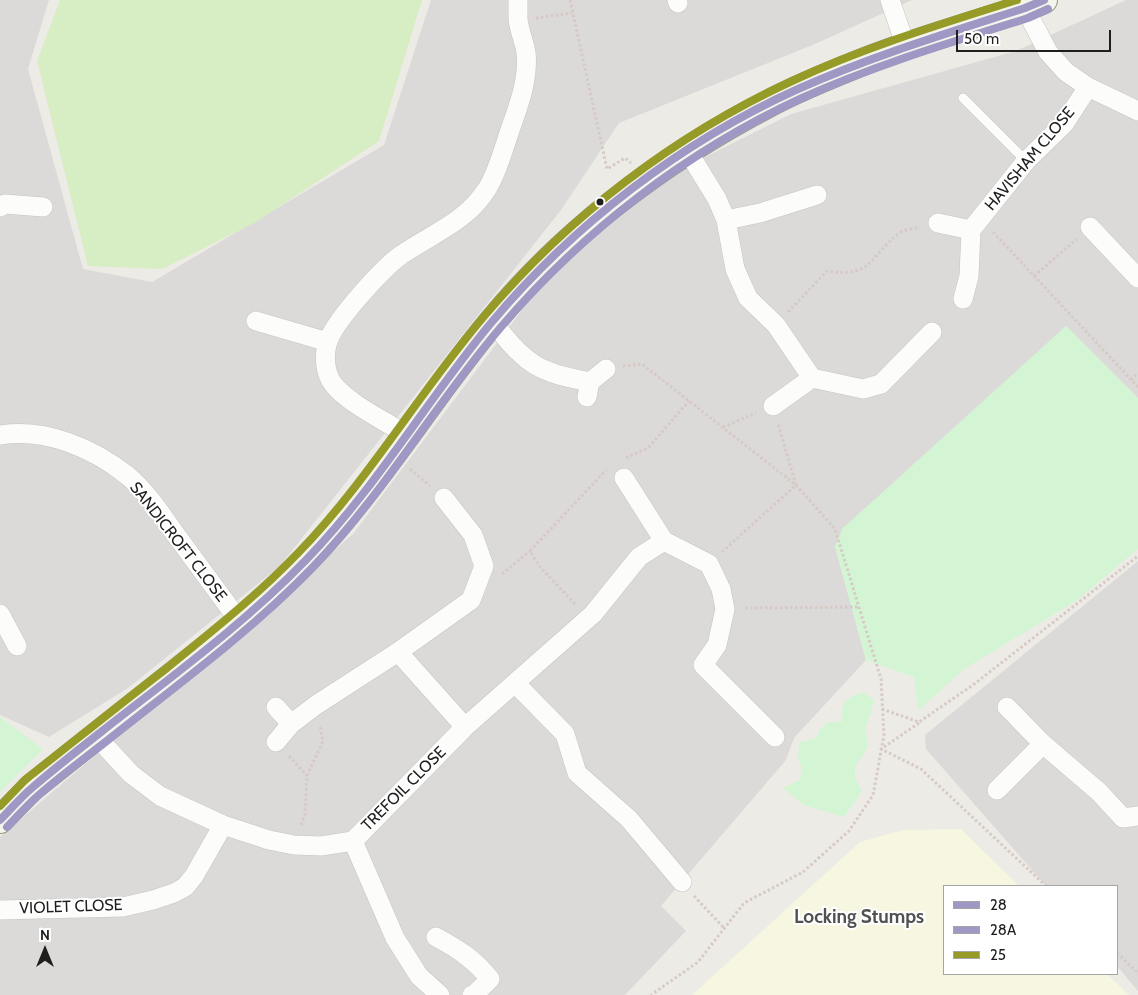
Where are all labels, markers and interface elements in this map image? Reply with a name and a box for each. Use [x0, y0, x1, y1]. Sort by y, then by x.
scale bar [958, 20, 1113, 52]
text: 50 m [964, 30, 999, 48]
street label: HAVISHAM CLOSE [981, 103, 1079, 215]
unlabelled marker [595, 197, 605, 207]
street label: SANDICROFT CLOSE [125, 478, 231, 606]
street label: TREFOIL CLOSE [358, 743, 450, 835]
legend [943, 885, 1118, 975]
street label: VIOLET CLOSE [19, 896, 123, 918]
text: 28 [990, 896, 1007, 914]
district label: Locking Stumps [794, 906, 924, 928]
text: 28A [990, 921, 1016, 939]
north arrow [20, 925, 70, 975]
text: N [40, 926, 50, 944]
text: 25 [990, 946, 1006, 964]

